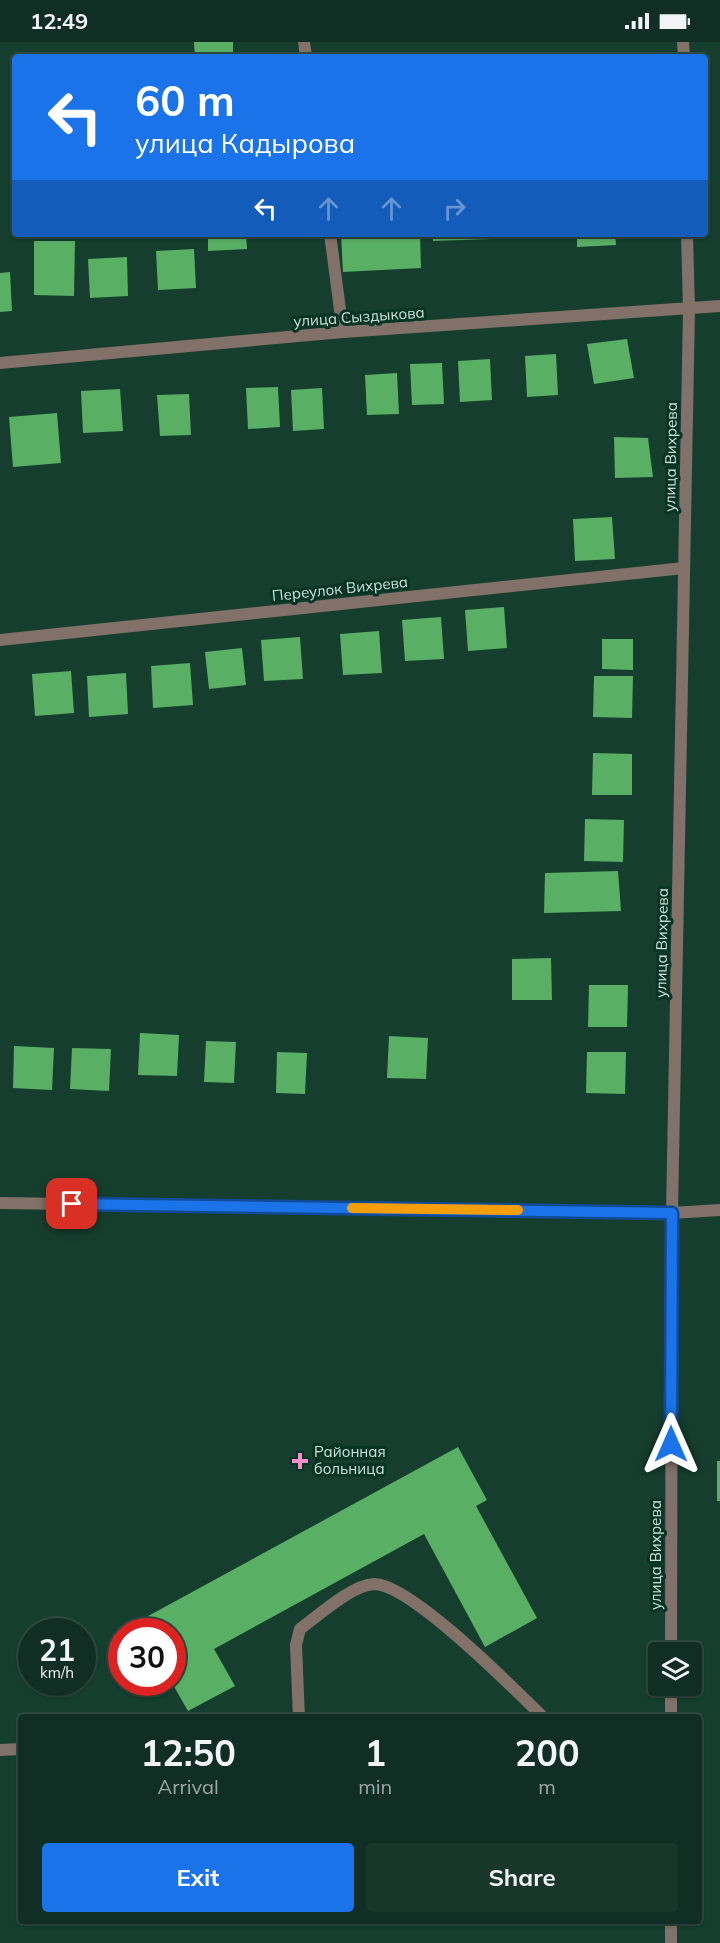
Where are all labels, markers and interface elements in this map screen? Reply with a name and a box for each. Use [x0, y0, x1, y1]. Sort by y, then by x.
text: 12:49 [30, 7, 88, 35]
text: 60 m [135, 74, 235, 127]
icon: left [36, 78, 114, 156]
text: улица Кадырова [135, 126, 355, 160]
icon: left [249, 192, 282, 225]
icon: ahead [312, 192, 345, 225]
icon: ahead [375, 192, 408, 225]
icon: right [438, 192, 471, 225]
street label: улица Сыздыкова [293, 302, 425, 331]
street label: улица Вихрева [660, 402, 681, 512]
street label: Переулок Вихрева [271, 572, 409, 605]
street label: улица Вихрева [651, 888, 672, 998]
pin [46, 1178, 97, 1229]
icon: arrive [55, 1187, 88, 1220]
position arrow [639, 1412, 703, 1476]
place label: Районная больница [314, 1442, 386, 1478]
marker: Районная больница [291, 1452, 309, 1470]
street label: улица Вихрева [646, 1500, 665, 1610]
speed limit sign: 30 [108, 1618, 186, 1696]
text: 21 [39, 1631, 75, 1669]
map controls [648, 1642, 702, 1696]
button: layers [648, 1642, 702, 1696]
text: km/h [40, 1663, 74, 1682]
text: 12:50 [140, 1730, 236, 1775]
text: 1 [364, 1730, 386, 1775]
text: 200 [515, 1730, 580, 1775]
text: Arrival [158, 1774, 219, 1799]
text: min [358, 1774, 392, 1799]
text: m [538, 1774, 556, 1799]
button: Exit [42, 1843, 354, 1912]
button: Share [366, 1843, 678, 1912]

